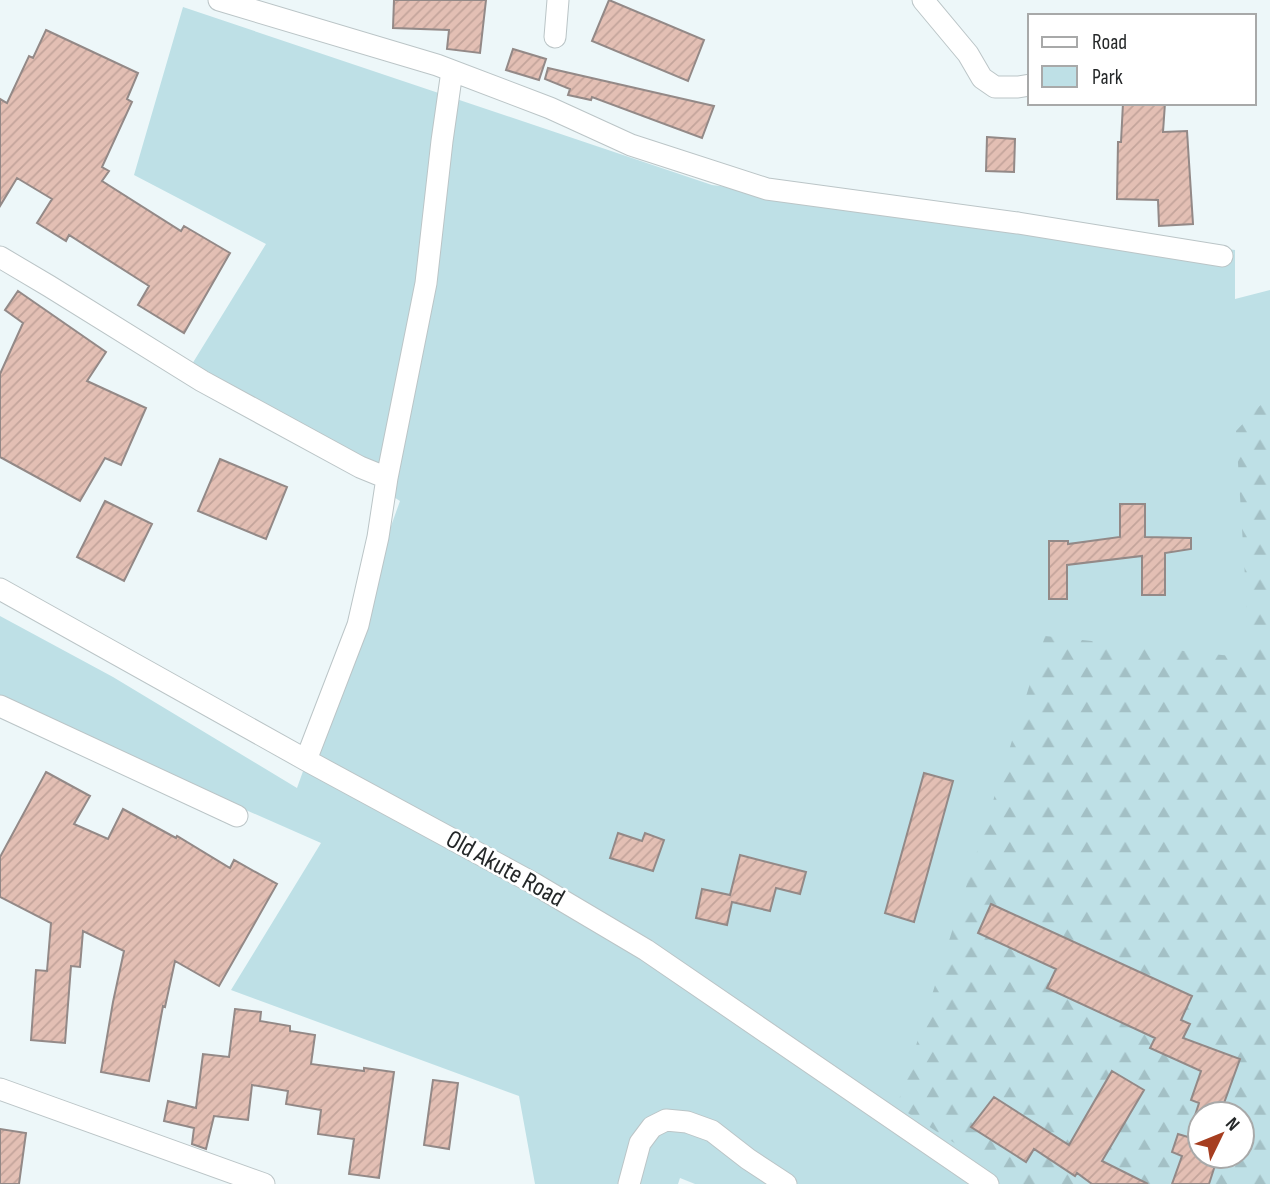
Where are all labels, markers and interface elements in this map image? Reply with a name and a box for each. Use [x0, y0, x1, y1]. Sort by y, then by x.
legend [1028, 14, 1256, 105]
text: Road [1092, 30, 1127, 55]
text: Park [1092, 65, 1123, 90]
street label: Old Akute Road [440, 824, 570, 914]
north arrow [1186, 1100, 1256, 1170]
text: N [1220, 1113, 1244, 1136]

